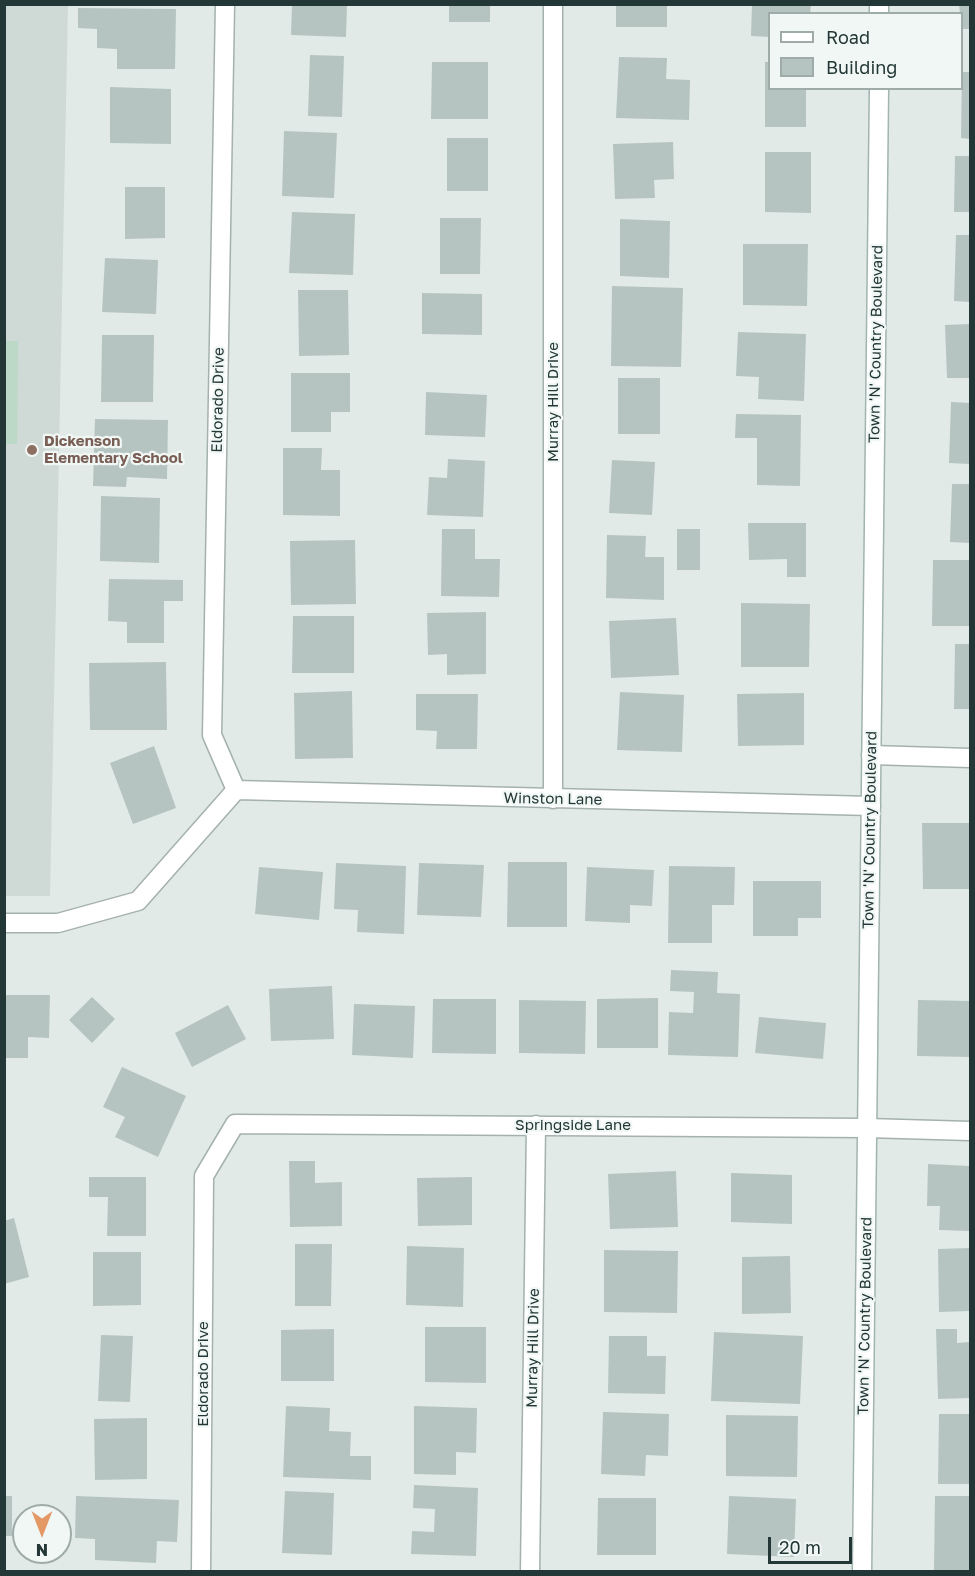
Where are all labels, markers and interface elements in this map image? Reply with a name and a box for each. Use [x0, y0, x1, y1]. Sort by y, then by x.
legend [768, 12, 963, 90]
text: Road [826, 26, 870, 48]
text: Building [826, 56, 897, 78]
street label: Town 'N' Country Boulevard [865, 245, 887, 443]
street label: Murray Hill Drive [544, 342, 562, 462]
street label: Eldorado Drive [208, 347, 228, 453]
place label: Dickenson Elementary School [44, 432, 183, 467]
marker: Dickenson Elementary School [25, 443, 39, 457]
street label: Town 'N' Country Boulevard [859, 731, 881, 929]
street label: Winston Lane [504, 789, 602, 809]
street label: Springside Lane [515, 1116, 631, 1134]
street label: Town 'N' Country Boulevard [854, 1217, 876, 1415]
street label: Murray Hill Drive [523, 1288, 543, 1408]
street label: Eldorado Drive [194, 1321, 212, 1427]
north arrow [12, 1504, 72, 1564]
scale bar [771, 1525, 855, 1563]
text: 20 m [779, 1536, 821, 1558]
text: N [36, 1540, 48, 1560]

